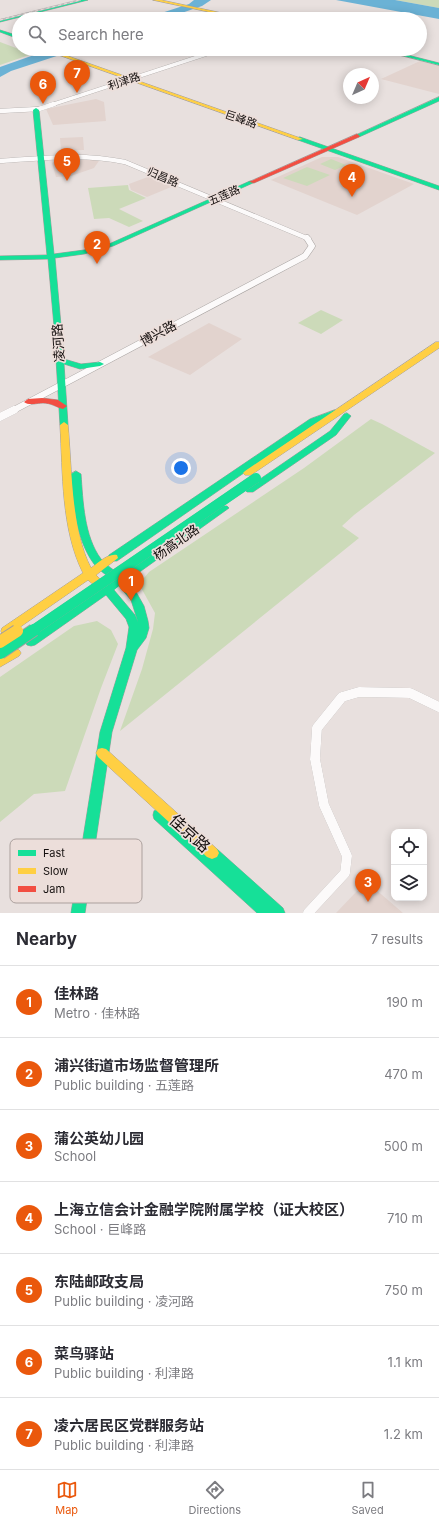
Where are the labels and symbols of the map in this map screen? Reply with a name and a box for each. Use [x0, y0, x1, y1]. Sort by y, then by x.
pin: 7 [64, 60, 90, 93]
north arrow [343, 68, 379, 104]
street label: 利津路 [106, 69, 142, 93]
pin: 6 [30, 71, 56, 104]
street label: 巨峰路 [223, 107, 259, 131]
pin: 5 [54, 148, 80, 181]
street label: 归昌路 [145, 164, 181, 190]
pin: 4 [339, 164, 365, 197]
street label: 五莲路 [206, 182, 242, 208]
pin: 2 [84, 231, 110, 264]
street label: 博兴路 [137, 317, 179, 349]
street label: 凌河路 [49, 323, 67, 363]
your location [171, 458, 191, 478]
street label: 杨高北路 [150, 521, 202, 563]
pin: 1 [118, 568, 144, 601]
street label: 佳京路 [165, 810, 215, 856]
legend [10, 839, 142, 903]
text: Fast [43, 846, 65, 860]
text: Slow [43, 864, 68, 878]
pin: 3 [355, 869, 381, 902]
text: Jam [43, 882, 65, 896]

